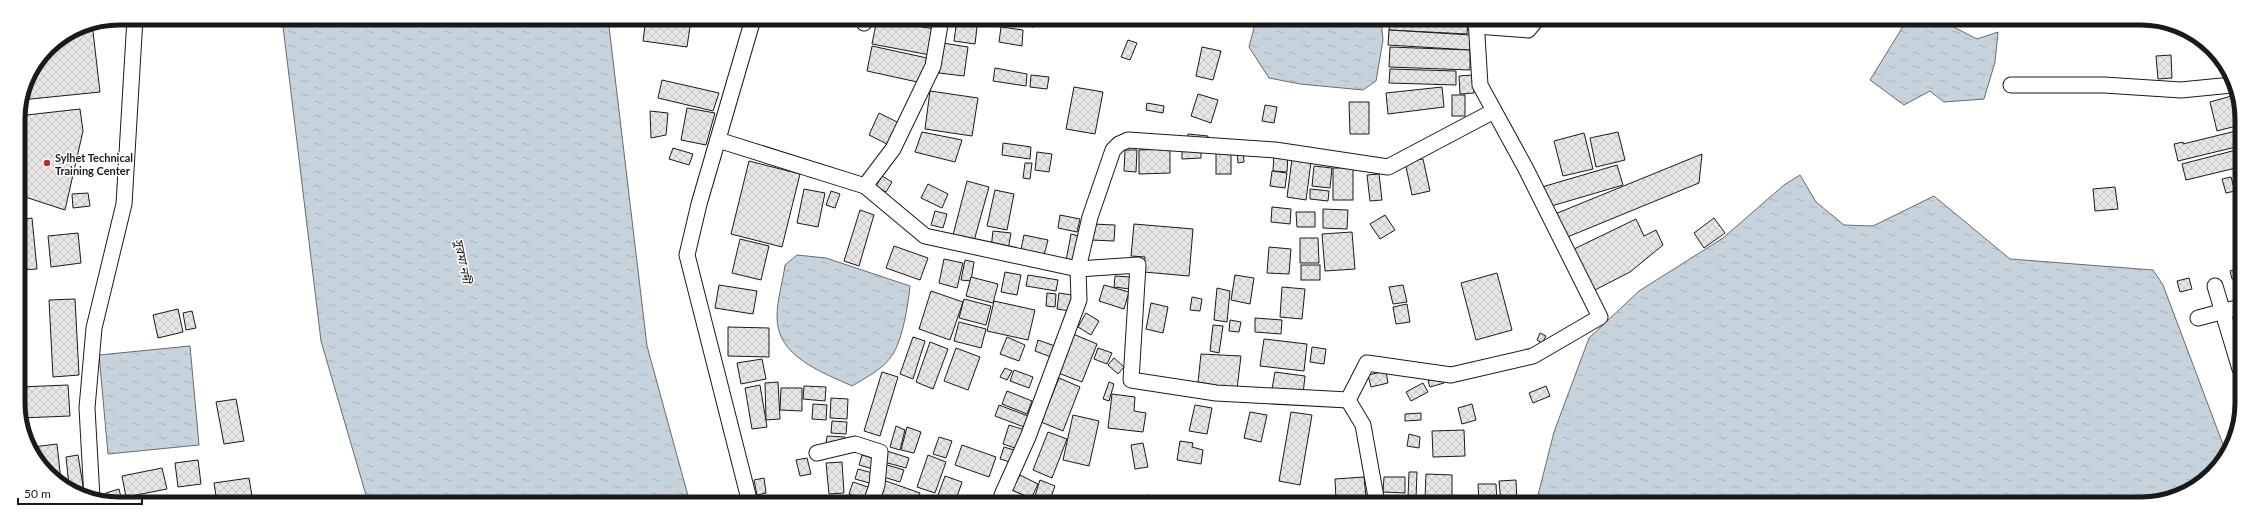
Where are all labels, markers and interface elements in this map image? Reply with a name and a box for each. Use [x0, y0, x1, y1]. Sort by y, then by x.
place label: Sylhet Technical Training Center [55, 151, 133, 177]
marker: Sylhet Technical Training Center [42, 158, 52, 168]
water label: সুরমা নদী [451, 237, 475, 287]
scale bar [18, 480, 142, 506]
text: 50 m [24, 486, 51, 501]

